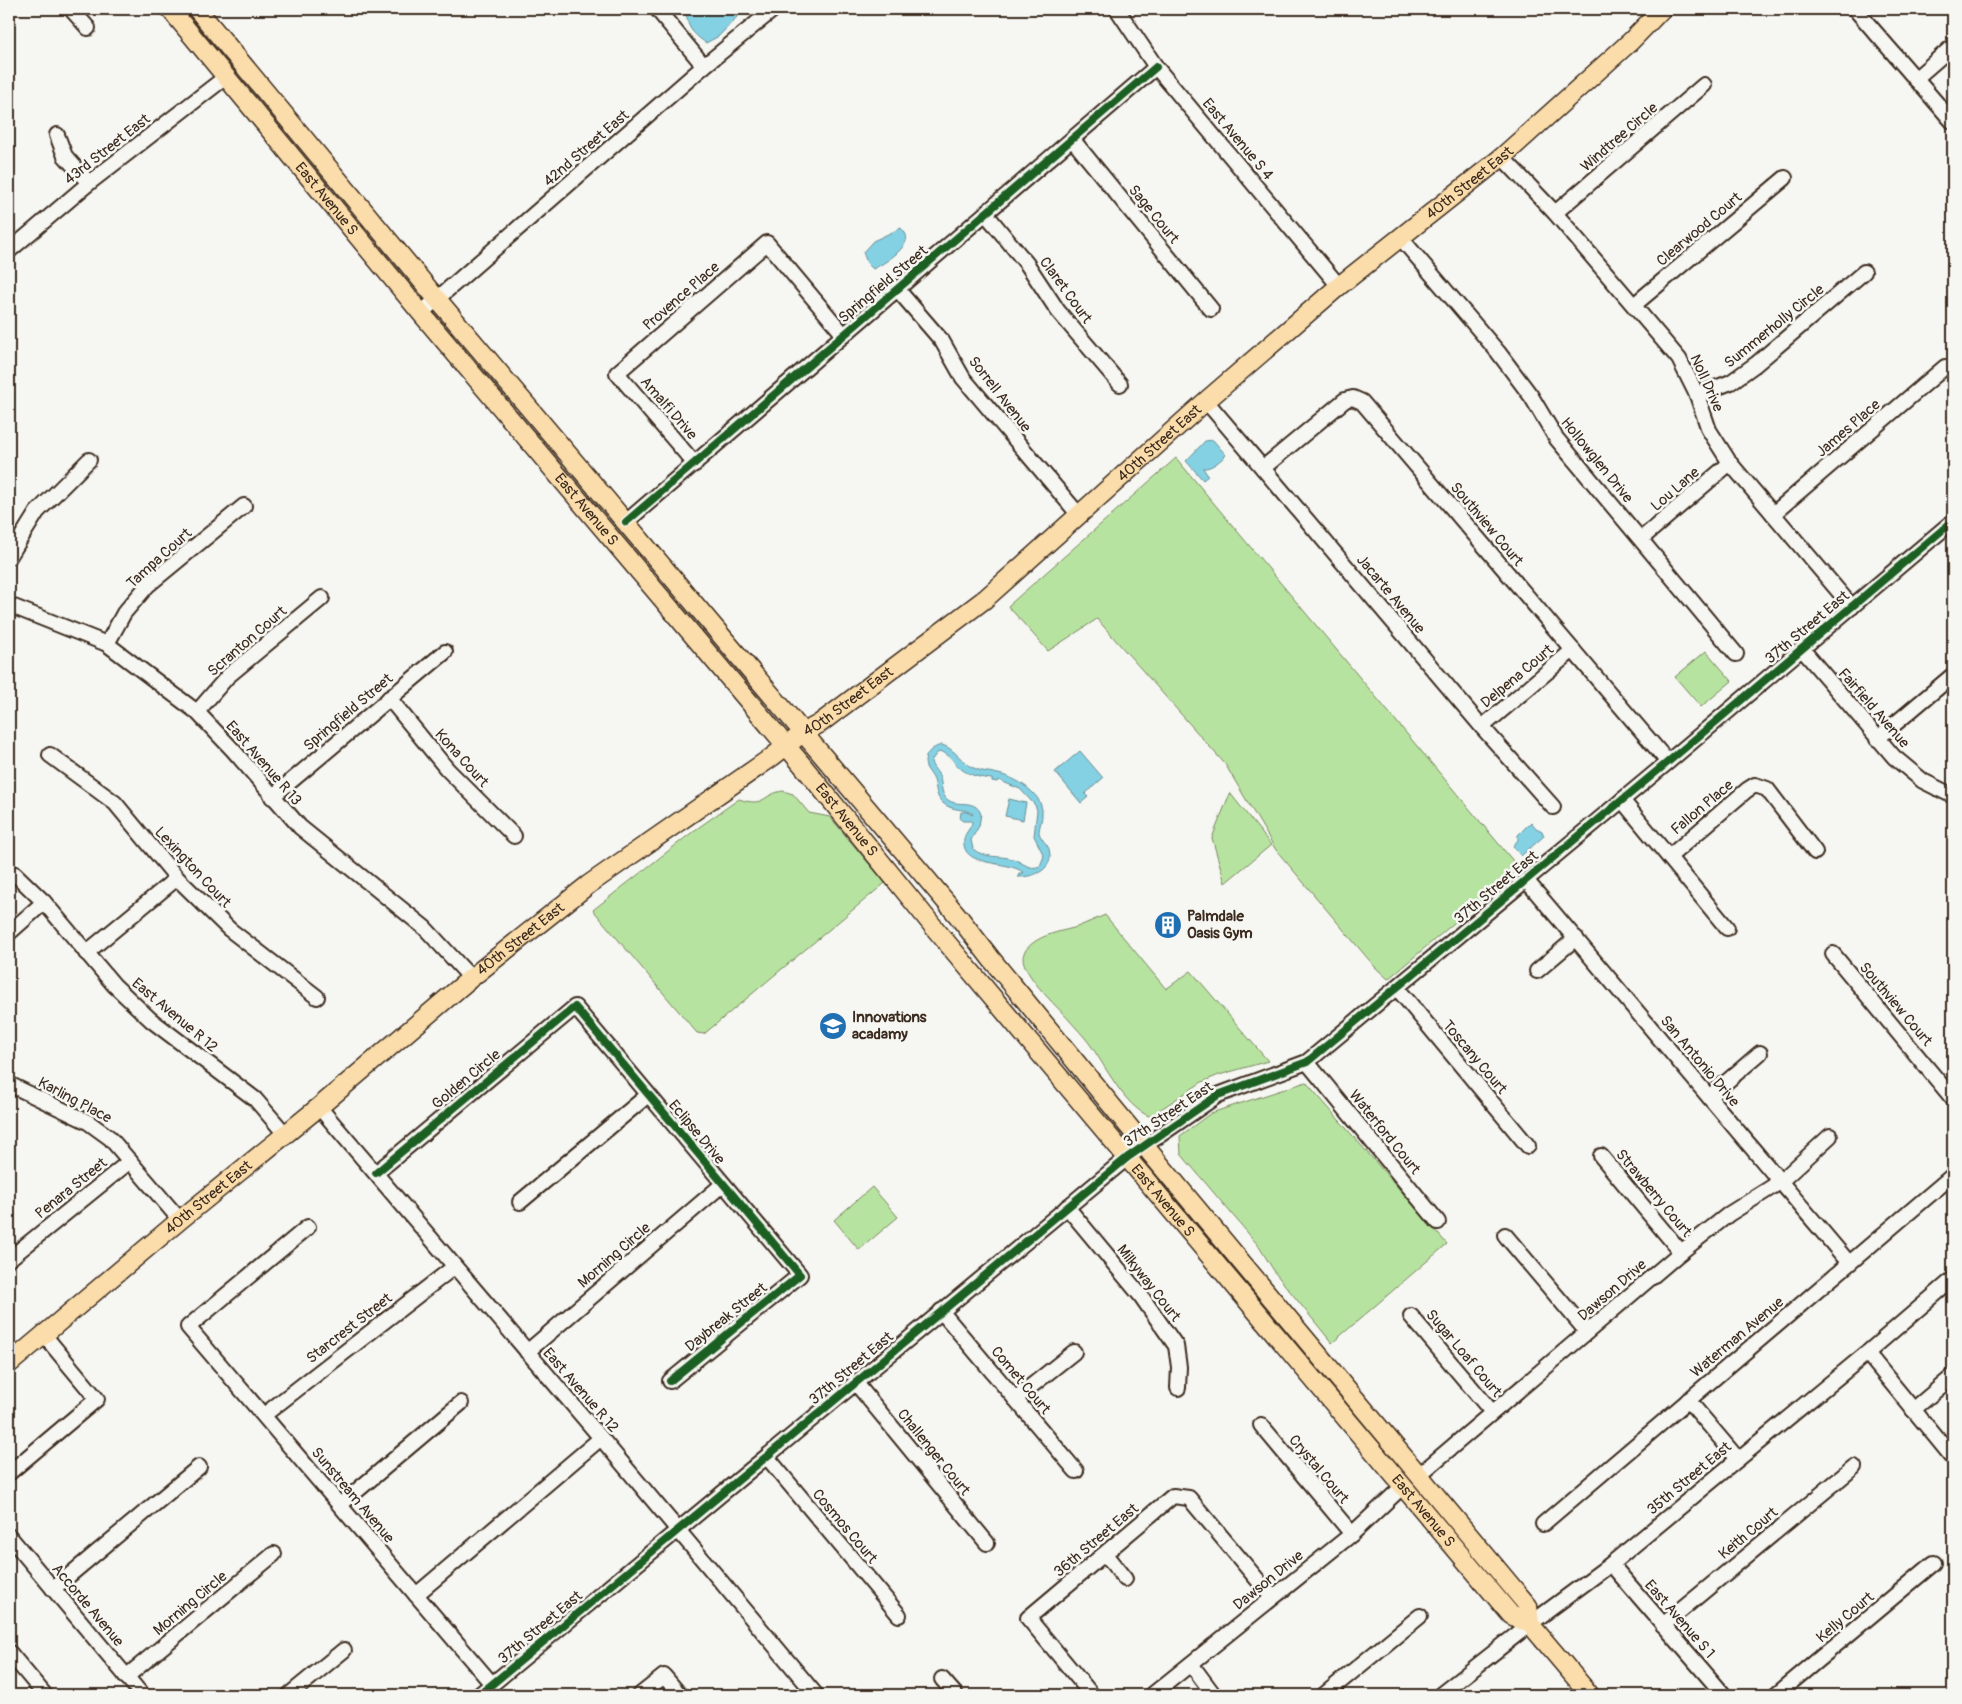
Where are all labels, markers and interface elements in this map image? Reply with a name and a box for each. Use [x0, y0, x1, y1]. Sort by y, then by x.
street label: East Avenue S 4 [1198, 95, 1277, 184]
street label: Windtree Circle [1577, 98, 1662, 176]
street label: 42nd Street East [539, 105, 634, 191]
street label: 43rd Street East [60, 109, 155, 189]
street label: 40th Street East [1422, 142, 1518, 224]
street label: East Avenue S [291, 159, 362, 239]
street label: Sage Court [1124, 181, 1184, 248]
street label: Clearwood Court [1653, 188, 1747, 271]
street label: Springfield Street [835, 241, 933, 327]
street label: Claret Court [1035, 253, 1097, 328]
street label: Provence Place [639, 257, 724, 335]
street label: Summerholly Circle [1721, 280, 1829, 372]
street label: Noll Drive [1686, 352, 1728, 415]
street label: Sorrell Avenue [964, 353, 1036, 437]
street label: Amalfi Drive [636, 373, 702, 444]
street label: James Place [1812, 395, 1885, 461]
street label: 40th Street East [1113, 400, 1206, 486]
street label: Hollowglen Drive [1556, 414, 1637, 507]
street label: Lou Lane [1647, 463, 1704, 516]
street label: East Avenue S [550, 469, 622, 550]
street label: Southview Court [1446, 478, 1528, 571]
street label: Tampa Court [123, 523, 197, 593]
street label: Jacarte Avenue [1352, 551, 1429, 638]
street label: 37th Street East [1761, 586, 1854, 668]
street label: Scranton Court [204, 601, 291, 681]
street label: Delpena Court [1477, 640, 1558, 712]
street label: 40th Street East [800, 662, 898, 741]
street label: Fairfield Avenue [1834, 665, 1914, 753]
street label: Springfield Street [300, 669, 398, 755]
street label: East Avenue R 13 [222, 717, 306, 810]
street label: Kona Court [431, 725, 493, 792]
street label: Fallon Place [1667, 775, 1738, 839]
street label: East Avenue S [811, 779, 882, 861]
street label: Lexington Court [150, 823, 236, 912]
street label: 37th Street East [1450, 846, 1543, 928]
street label: 40th Street East [473, 898, 569, 980]
place label: Palmdale Oasis Gym [1187, 907, 1253, 943]
building icon: Palmdale Oasis Gym [1153, 910, 1183, 940]
street label: Southview Court [1855, 958, 1937, 1051]
street label: East Avenue R 12 [128, 974, 222, 1057]
place label: Innovations acadamy [852, 1008, 927, 1044]
school or university icon: Innovations acadamy [818, 1011, 848, 1041]
street label: San Antonio Drive [1656, 1012, 1744, 1111]
street label: Toscany Court [1438, 1016, 1512, 1099]
street label: Golden Circle [428, 1045, 505, 1114]
street label: Karling Place [35, 1073, 115, 1128]
street label: 37th Street East [1120, 1077, 1218, 1151]
street label: Waterford Court [1345, 1086, 1425, 1179]
street label: Eclipse Drive [664, 1096, 729, 1169]
street label: Strawberry Court [1611, 1146, 1696, 1242]
street label: Penara Street [31, 1153, 112, 1223]
street label: 40th Street East [161, 1156, 257, 1239]
street label: East Avenue S [1127, 1160, 1199, 1241]
street label: Morning Circle [574, 1218, 655, 1292]
street label: Milkyway Court [1113, 1241, 1185, 1326]
street label: Dawson Drive [1574, 1255, 1651, 1325]
street label: Daybreak Street [682, 1278, 772, 1356]
street label: Starcrest Street [303, 1288, 397, 1368]
street label: Waterman Avenue [1687, 1292, 1788, 1382]
street label: Sugar Loaf Court [1421, 1306, 1506, 1402]
street label: 37th Street East [805, 1327, 898, 1409]
street label: Comet Court [987, 1342, 1055, 1419]
street label: East Avenue R 12 [539, 1344, 623, 1437]
street label: Challenger Court [893, 1405, 975, 1500]
street label: Crystal Court [1284, 1431, 1353, 1508]
street label: 35th Street East [1643, 1437, 1736, 1519]
street label: Sunstream Avenue [307, 1444, 399, 1548]
street label: East Avenue S [1387, 1471, 1459, 1551]
street label: Cosmos Court [808, 1485, 882, 1568]
street label: 36th Street East [1050, 1499, 1143, 1581]
street label: Keith Court [1715, 1502, 1783, 1564]
street label: Dawson Drive [1229, 1546, 1308, 1614]
street label: Accorde Avenue [47, 1560, 128, 1651]
street label: Morning Circle [150, 1567, 232, 1640]
street label: East Avenue S 1 [1640, 1576, 1719, 1663]
street label: 37th Street East [494, 1586, 587, 1668]
street label: Kelly Court [1813, 1587, 1879, 1647]

